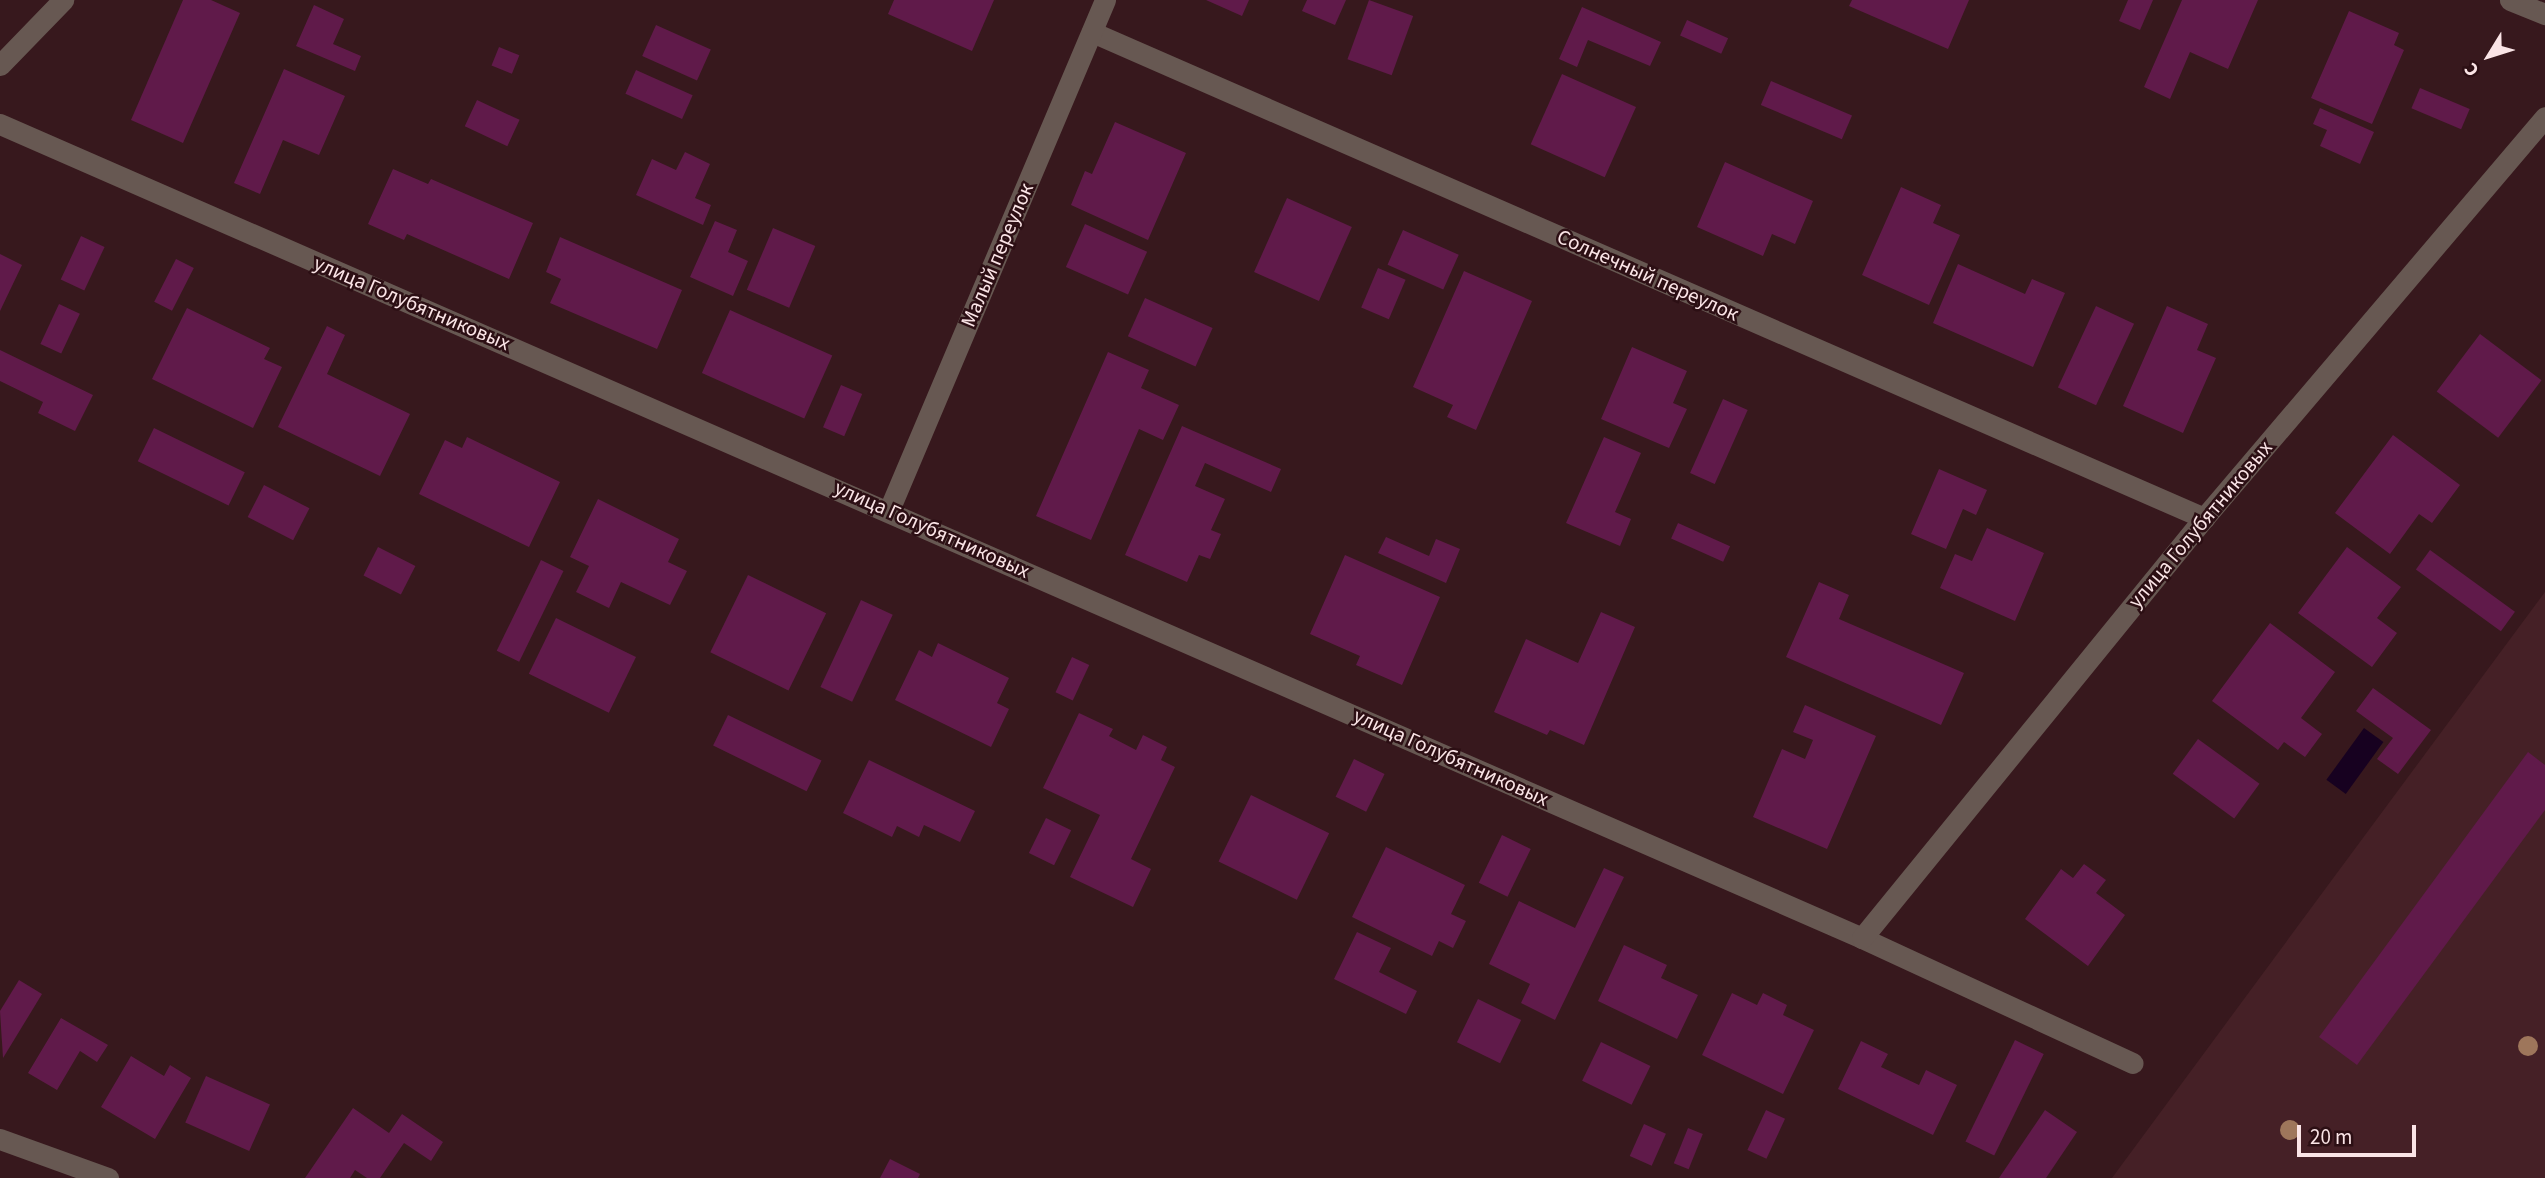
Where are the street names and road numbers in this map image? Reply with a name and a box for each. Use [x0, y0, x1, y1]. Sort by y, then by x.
street label: Малый переулок [955, 179, 1039, 331]
street label: Солнечный переулок [1553, 224, 1743, 326]
street label: улица Голубятниковых [310, 250, 514, 356]
street label: улица Голубятниковых [2123, 435, 2277, 613]
street label: улица Голубятниковых [831, 475, 1033, 583]
street label: улица Голубятниковых [1350, 703, 1552, 811]

